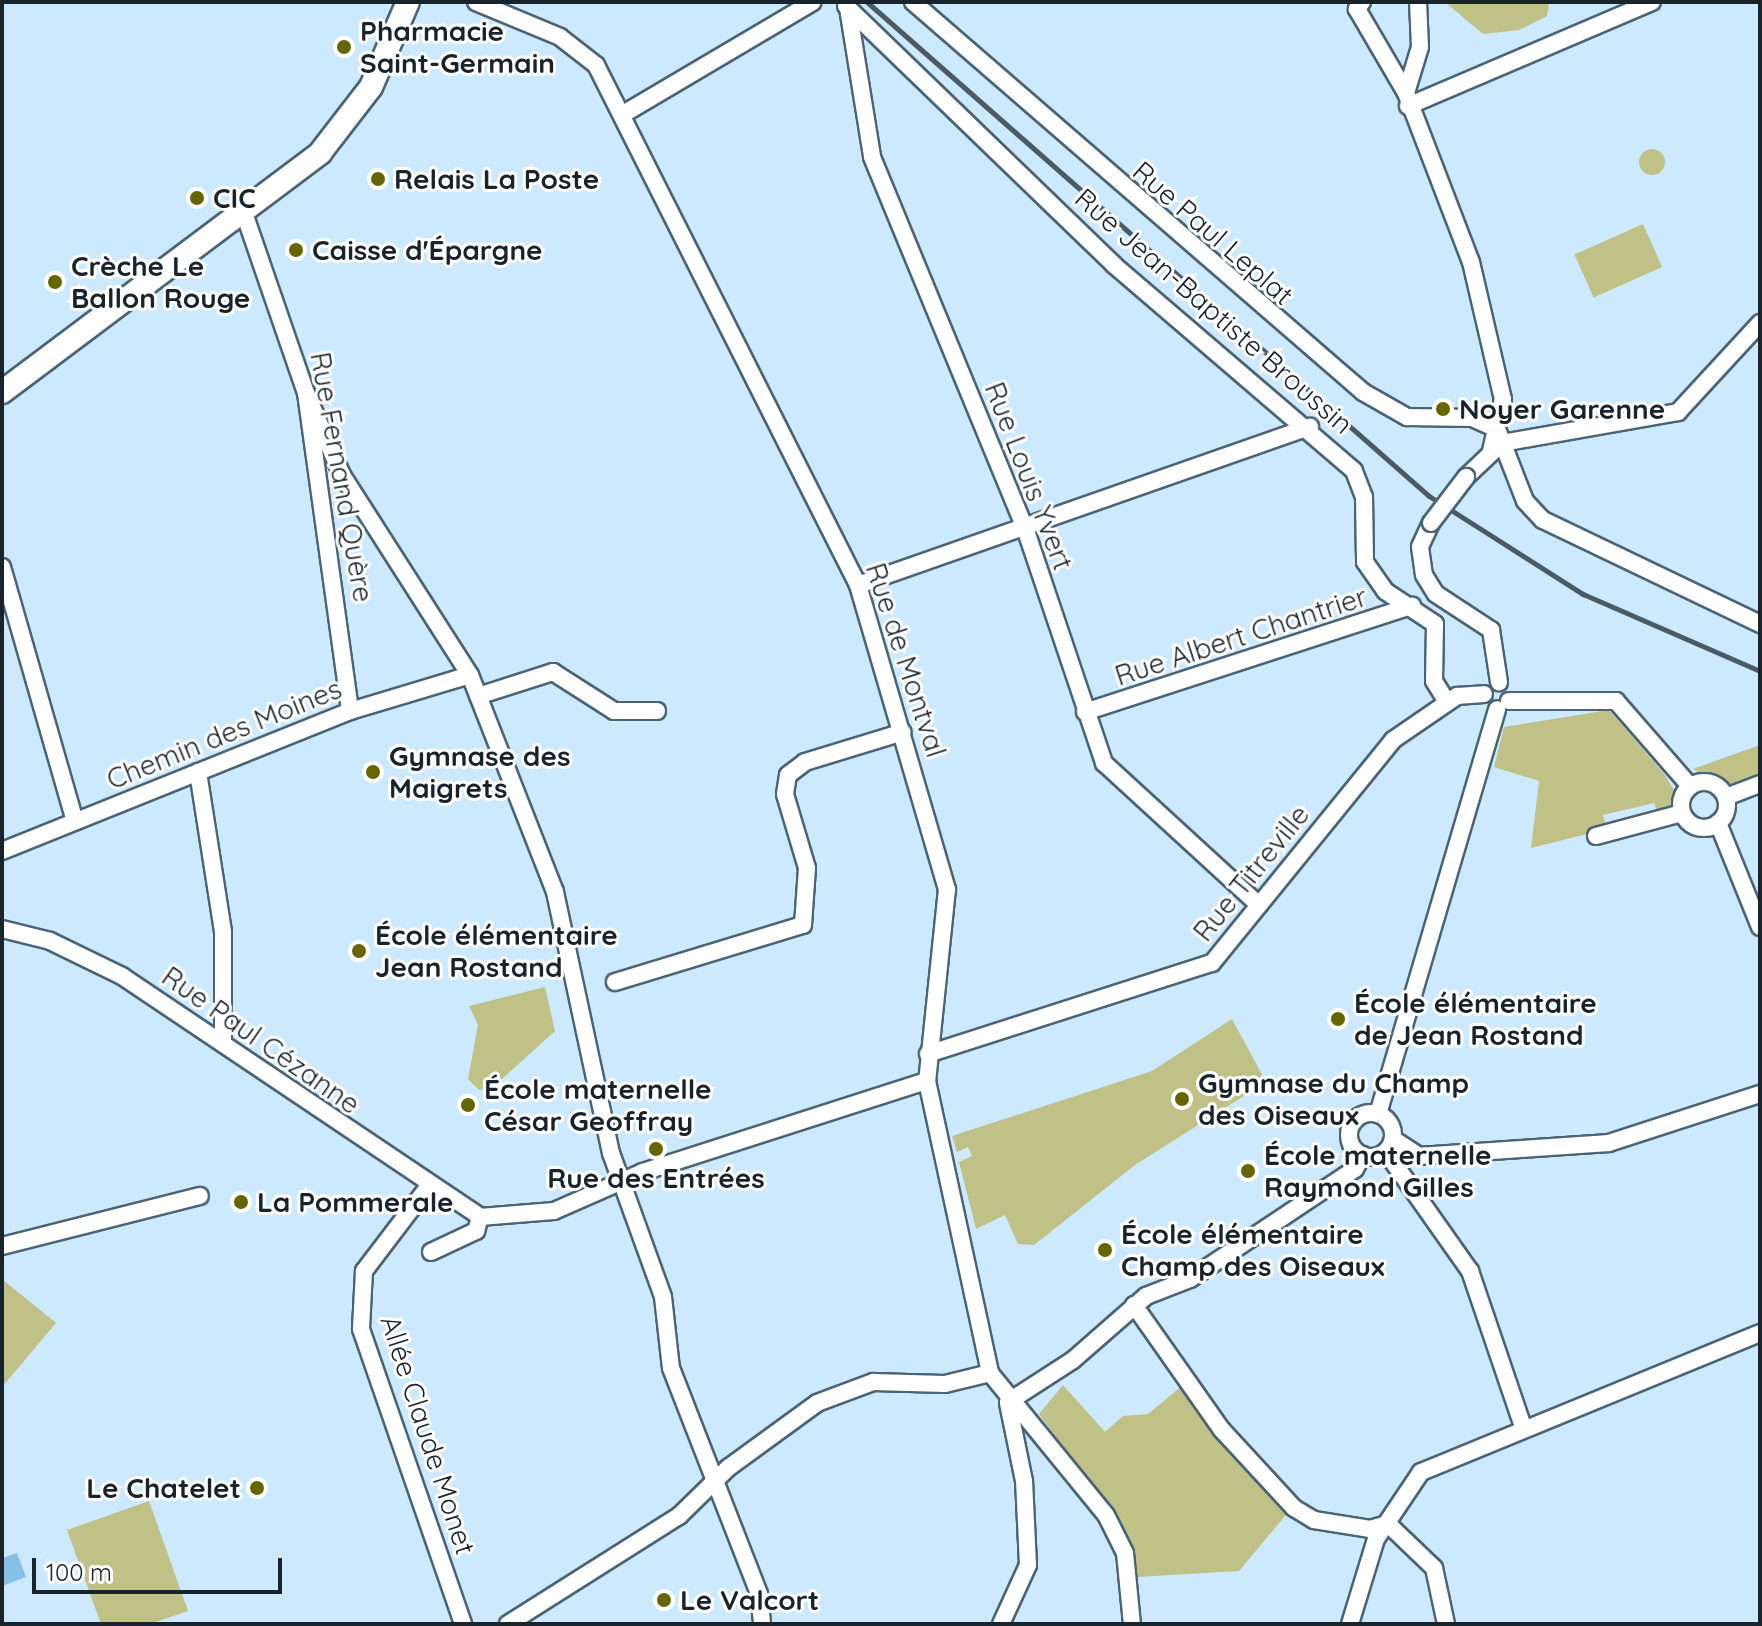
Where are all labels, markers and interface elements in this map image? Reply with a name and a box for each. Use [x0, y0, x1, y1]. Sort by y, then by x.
place label: Pharmacie Saint-Germain [360, 14, 555, 80]
marker: Pharmacie Saint-Germain [335, 38, 353, 56]
street label: Rue Paul Leplat [1126, 154, 1300, 312]
place label: Relais La Poste [394, 162, 599, 196]
marker: Relais La Poste [369, 170, 387, 188]
place label: CIC [213, 181, 256, 215]
street label: Rue Jean-Baptiste Broussin [1068, 181, 1360, 441]
marker: CIC [188, 189, 206, 207]
place label: Caisse d'Épargne [312, 233, 543, 267]
marker: Caisse d'Épargne [287, 241, 305, 259]
place label: Crèche Le Ballon Rouge [71, 249, 250, 315]
marker: Crèche Le Ballon Rouge [46, 273, 64, 291]
street label: Rue Fernand Quère [303, 349, 381, 605]
street label: Rue Louis Yvert [978, 377, 1080, 575]
place label: Noyer Garenne [1459, 392, 1665, 426]
marker: Noyer Garenne [1434, 400, 1452, 418]
street label: Rue de Montval [859, 559, 953, 761]
street label: Rue Albert Chantrier [1111, 579, 1371, 693]
street label: Chemin des Moines [102, 672, 346, 796]
place label: Gymnase des Maigrets [389, 739, 570, 805]
marker: Gymnase des Maigrets [364, 763, 382, 781]
street label: Rue Titreville [1186, 798, 1316, 948]
place label: École élémentaire Jean Rostand [375, 918, 618, 984]
marker: École élémentaire Jean Rostand [350, 942, 368, 960]
street label: Rue Paul Cézanne [156, 959, 366, 1121]
place label: École élémentaire de Jean Rostand [1354, 986, 1597, 1052]
marker: École élémentaire de Jean Rostand [1329, 1010, 1347, 1028]
place label: Gymnase du Champ des Oiseaux [1198, 1066, 1469, 1132]
place label: École maternelle César Geoffray [484, 1072, 712, 1138]
marker: Gymnase du Champ des Oiseaux [1173, 1090, 1191, 1108]
marker: École maternelle César Geoffray [459, 1096, 477, 1114]
place label: École maternelle Raymond Gilles [1264, 1138, 1492, 1204]
marker: Rue des Entrées [647, 1140, 665, 1158]
place label: Rue des Entrées [547, 1161, 765, 1195]
marker: École maternelle Raymond Gilles [1239, 1162, 1257, 1180]
place label: La Pommerale [257, 1185, 454, 1219]
marker: La Pommerale [232, 1193, 250, 1211]
place label: École élémentaire Champ des Oiseaux [1121, 1217, 1385, 1283]
marker: École élémentaire Champ des Oiseaux [1096, 1241, 1114, 1259]
street label: Allée Claude Monet [373, 1311, 483, 1559]
place label: Le Chatelet [86, 1471, 241, 1505]
marker: Le Chatelet [248, 1479, 266, 1497]
scale bar [36, 1542, 286, 1592]
text: 100 m [46, 1557, 112, 1587]
place label: Le Valcort [680, 1583, 819, 1617]
marker: Le Valcort [655, 1591, 673, 1609]

